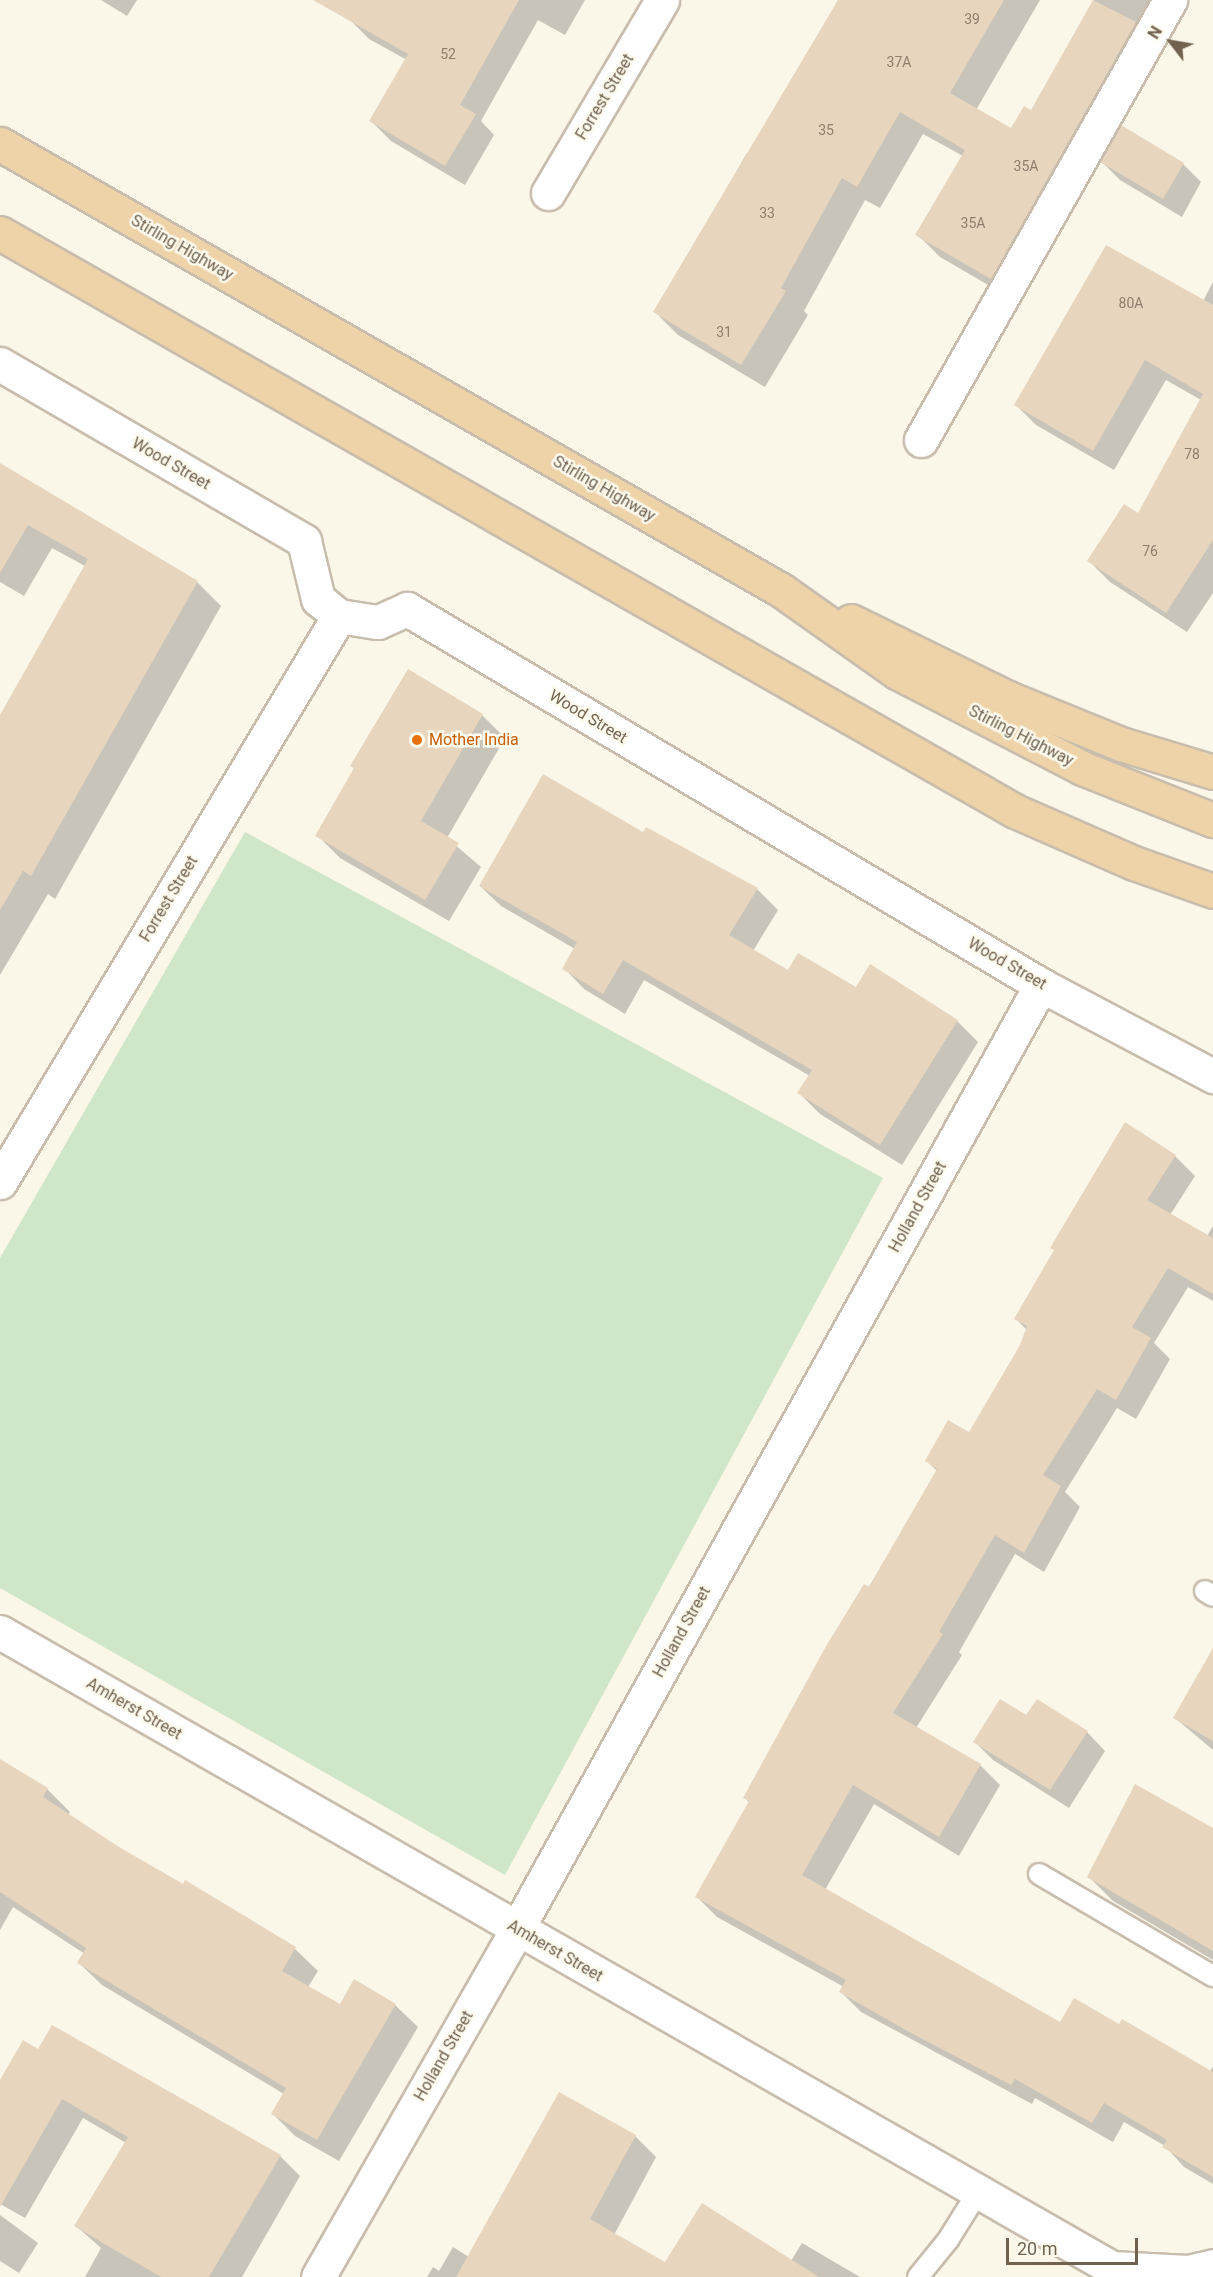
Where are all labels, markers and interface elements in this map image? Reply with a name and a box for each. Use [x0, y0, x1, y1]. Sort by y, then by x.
house number: 39 [964, 11, 980, 27]
north arrow [1141, 12, 1201, 72]
text: N [1144, 23, 1166, 42]
house number: 52 [440, 46, 456, 62]
street label: Forrest Street [572, 51, 638, 143]
house number: 37A [887, 54, 911, 70]
house number: 35 [818, 122, 834, 138]
house number: 35A [1014, 158, 1038, 174]
house number: 33 [759, 205, 775, 221]
street label: Stirling Highway [127, 211, 237, 285]
house number: 35A [961, 215, 985, 231]
house number: 80A [1119, 295, 1143, 311]
house number: 31 [716, 324, 732, 340]
street label: Wood Street [128, 434, 214, 494]
house number: 78 [1184, 446, 1200, 462]
street label: Stirling Highway [549, 452, 659, 526]
house number: 76 [1142, 543, 1158, 559]
street label: Wood Street [546, 686, 630, 748]
street label: Stirling Highway [965, 701, 1077, 771]
place label: Mother India [429, 730, 519, 750]
marker: Mother India [410, 733, 424, 747]
street label: Forrest Street [136, 853, 202, 945]
street label: Wood Street [964, 934, 1050, 994]
street label: Holland Street [885, 1158, 951, 1256]
street label: Holland Street [649, 1583, 715, 1681]
street label: Amherst Street [83, 1674, 185, 1744]
street label: Amherst Street [504, 1916, 606, 1986]
street label: Holland Street [410, 2007, 478, 2105]
scale bar [1009, 2226, 1141, 2264]
text: 20 m [1017, 2238, 1057, 2259]

